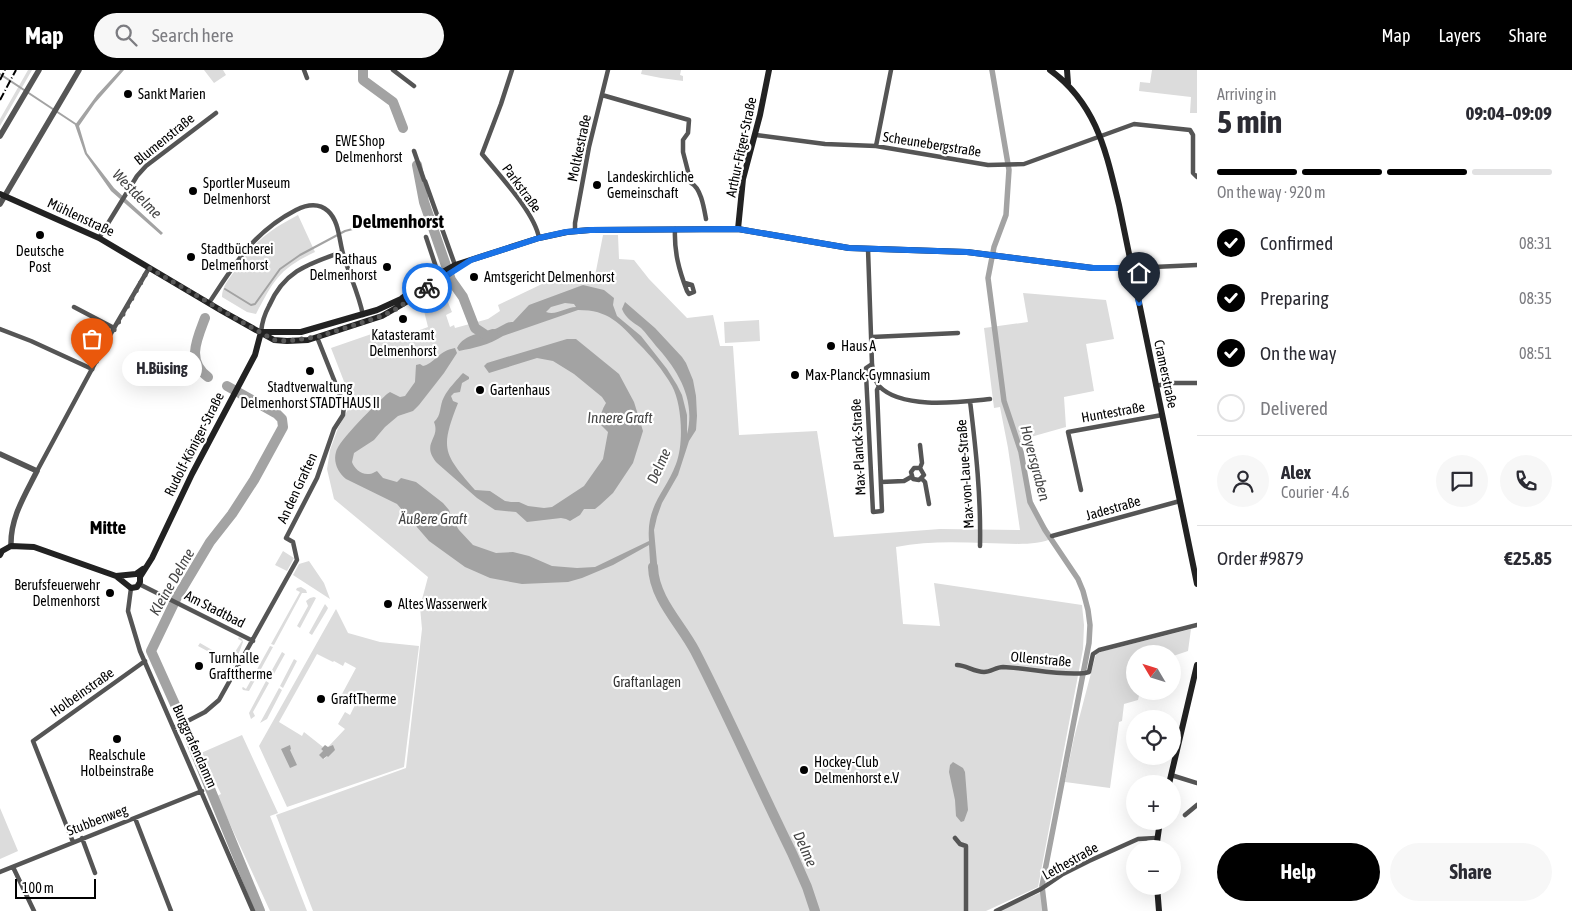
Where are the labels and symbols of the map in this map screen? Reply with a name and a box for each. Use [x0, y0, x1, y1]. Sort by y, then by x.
place label: Sankt Marien [138, 86, 206, 102]
marker: Sankt Marien [122, 88, 134, 100]
street label: Arthur-Fitger-Straße [723, 95, 759, 199]
street label: Blumenstraße [131, 110, 197, 168]
street label: Moltkestraße [564, 113, 594, 183]
street label: Scheunebergstraße [882, 128, 982, 160]
place label: EWE Shop Delmenhorst [335, 133, 403, 165]
marker: EWE Shop Delmenhorst [319, 143, 331, 155]
street label: Parkstraße [499, 161, 545, 215]
water label: Westdelme [109, 166, 165, 222]
place label: Landeskirchliche Gemeinschaft [607, 169, 694, 201]
place label: Sportler Museum Delmenhorst [203, 175, 290, 207]
marker: Landeskirchliche Gemeinschaft [591, 179, 603, 191]
marker: Sportler Museum Delmenhorst [187, 185, 199, 197]
street label: Mühlenstraße [45, 195, 117, 239]
district label: Delmenhorst [352, 210, 444, 232]
marker: Deutsche Post [34, 229, 46, 241]
place label: Stadtbücherei Delmenhorst [201, 241, 274, 273]
place label: Deutsche Post [16, 243, 64, 275]
marker: Stadtbücherei Delmenhorst [185, 251, 197, 263]
place label: Rathaus Delmenhorst [309, 251, 377, 283]
pin [1118, 252, 1160, 303]
marker: Rathaus Delmenhorst [381, 261, 393, 273]
courier [402, 263, 452, 313]
place label: Amtsgericht Delmenhorst [484, 269, 615, 285]
marker: Amtsgericht Delmenhorst [468, 271, 480, 283]
marker: Katasteramt Delmenhorst [397, 313, 409, 325]
pin [71, 318, 113, 369]
place label: Katasteramt Delmenhorst [369, 327, 437, 359]
place label: Haus A [841, 338, 876, 354]
street label: Cramerstraße [1151, 338, 1181, 410]
marker: Haus A [825, 340, 837, 352]
callout: H.Büsing [122, 352, 202, 386]
marker: Stadtverwaltung Delmenhorst STADTHAUS II [304, 365, 316, 377]
place label: Max-Planck-Gymnasium [805, 367, 930, 383]
marker: Max-Planck-Gymnasium [789, 369, 801, 381]
place label: Stadtverwaltung Delmenhorst STADTHAUS II [240, 379, 380, 411]
place label: Gartenhaus [490, 382, 550, 398]
marker: Gartenhaus [474, 384, 486, 396]
street label: Rudolf-Königer-Straße [161, 390, 227, 498]
street label: Max-Planck-Straße [847, 398, 869, 496]
street label: Huntestraße [1080, 399, 1146, 425]
water label: Innere Graft [587, 409, 653, 426]
street label: Max-von-Laue-Straße [953, 419, 977, 529]
water label: Hoyersgraben [1017, 423, 1054, 502]
water label: Delme [643, 445, 674, 486]
street label: An den Graften [274, 450, 320, 526]
street label: Jadestraße [1084, 493, 1142, 523]
water label: Äußere Graft [398, 510, 468, 527]
district label: Mitte [90, 516, 127, 538]
water label: Kleine Delme [146, 545, 198, 618]
place label: Berufsfeuerwehr Delmenhorst [14, 577, 101, 609]
marker: Berufsfeuerwehr Delmenhorst [104, 587, 116, 599]
street label: Am Stadtbad [182, 587, 248, 631]
place label: Altes Wasserwerk [398, 596, 487, 612]
marker: Altes Wasserwerk [382, 598, 394, 610]
north arrow [1126, 645, 1181, 700]
street label: Ollenstraße [1010, 648, 1072, 670]
place label: Turnhalle Grafttherme [209, 650, 272, 682]
marker: Turnhalle Grafttherme [193, 660, 205, 672]
street label: Holbeinstraße [47, 664, 117, 720]
park label: Graftanlagen [613, 674, 681, 690]
place label: GraftTherme [331, 691, 396, 707]
marker: GraftTherme [315, 693, 327, 705]
street label: Burggrafendamm [169, 702, 221, 790]
marker: Realschule Holbeinstraße [111, 733, 123, 745]
place label: Realschule Holbeinstraße [80, 747, 154, 779]
place label: Hockey-Club Delmenhorst e.V [814, 754, 899, 786]
marker: Hockey-Club Delmenhorst e.V [798, 764, 810, 776]
street label: Stubbenweg [64, 801, 130, 839]
water label: Delme [790, 829, 821, 869]
street label: Lethestraße [1039, 839, 1101, 883]
scale bar [15, 876, 96, 899]

